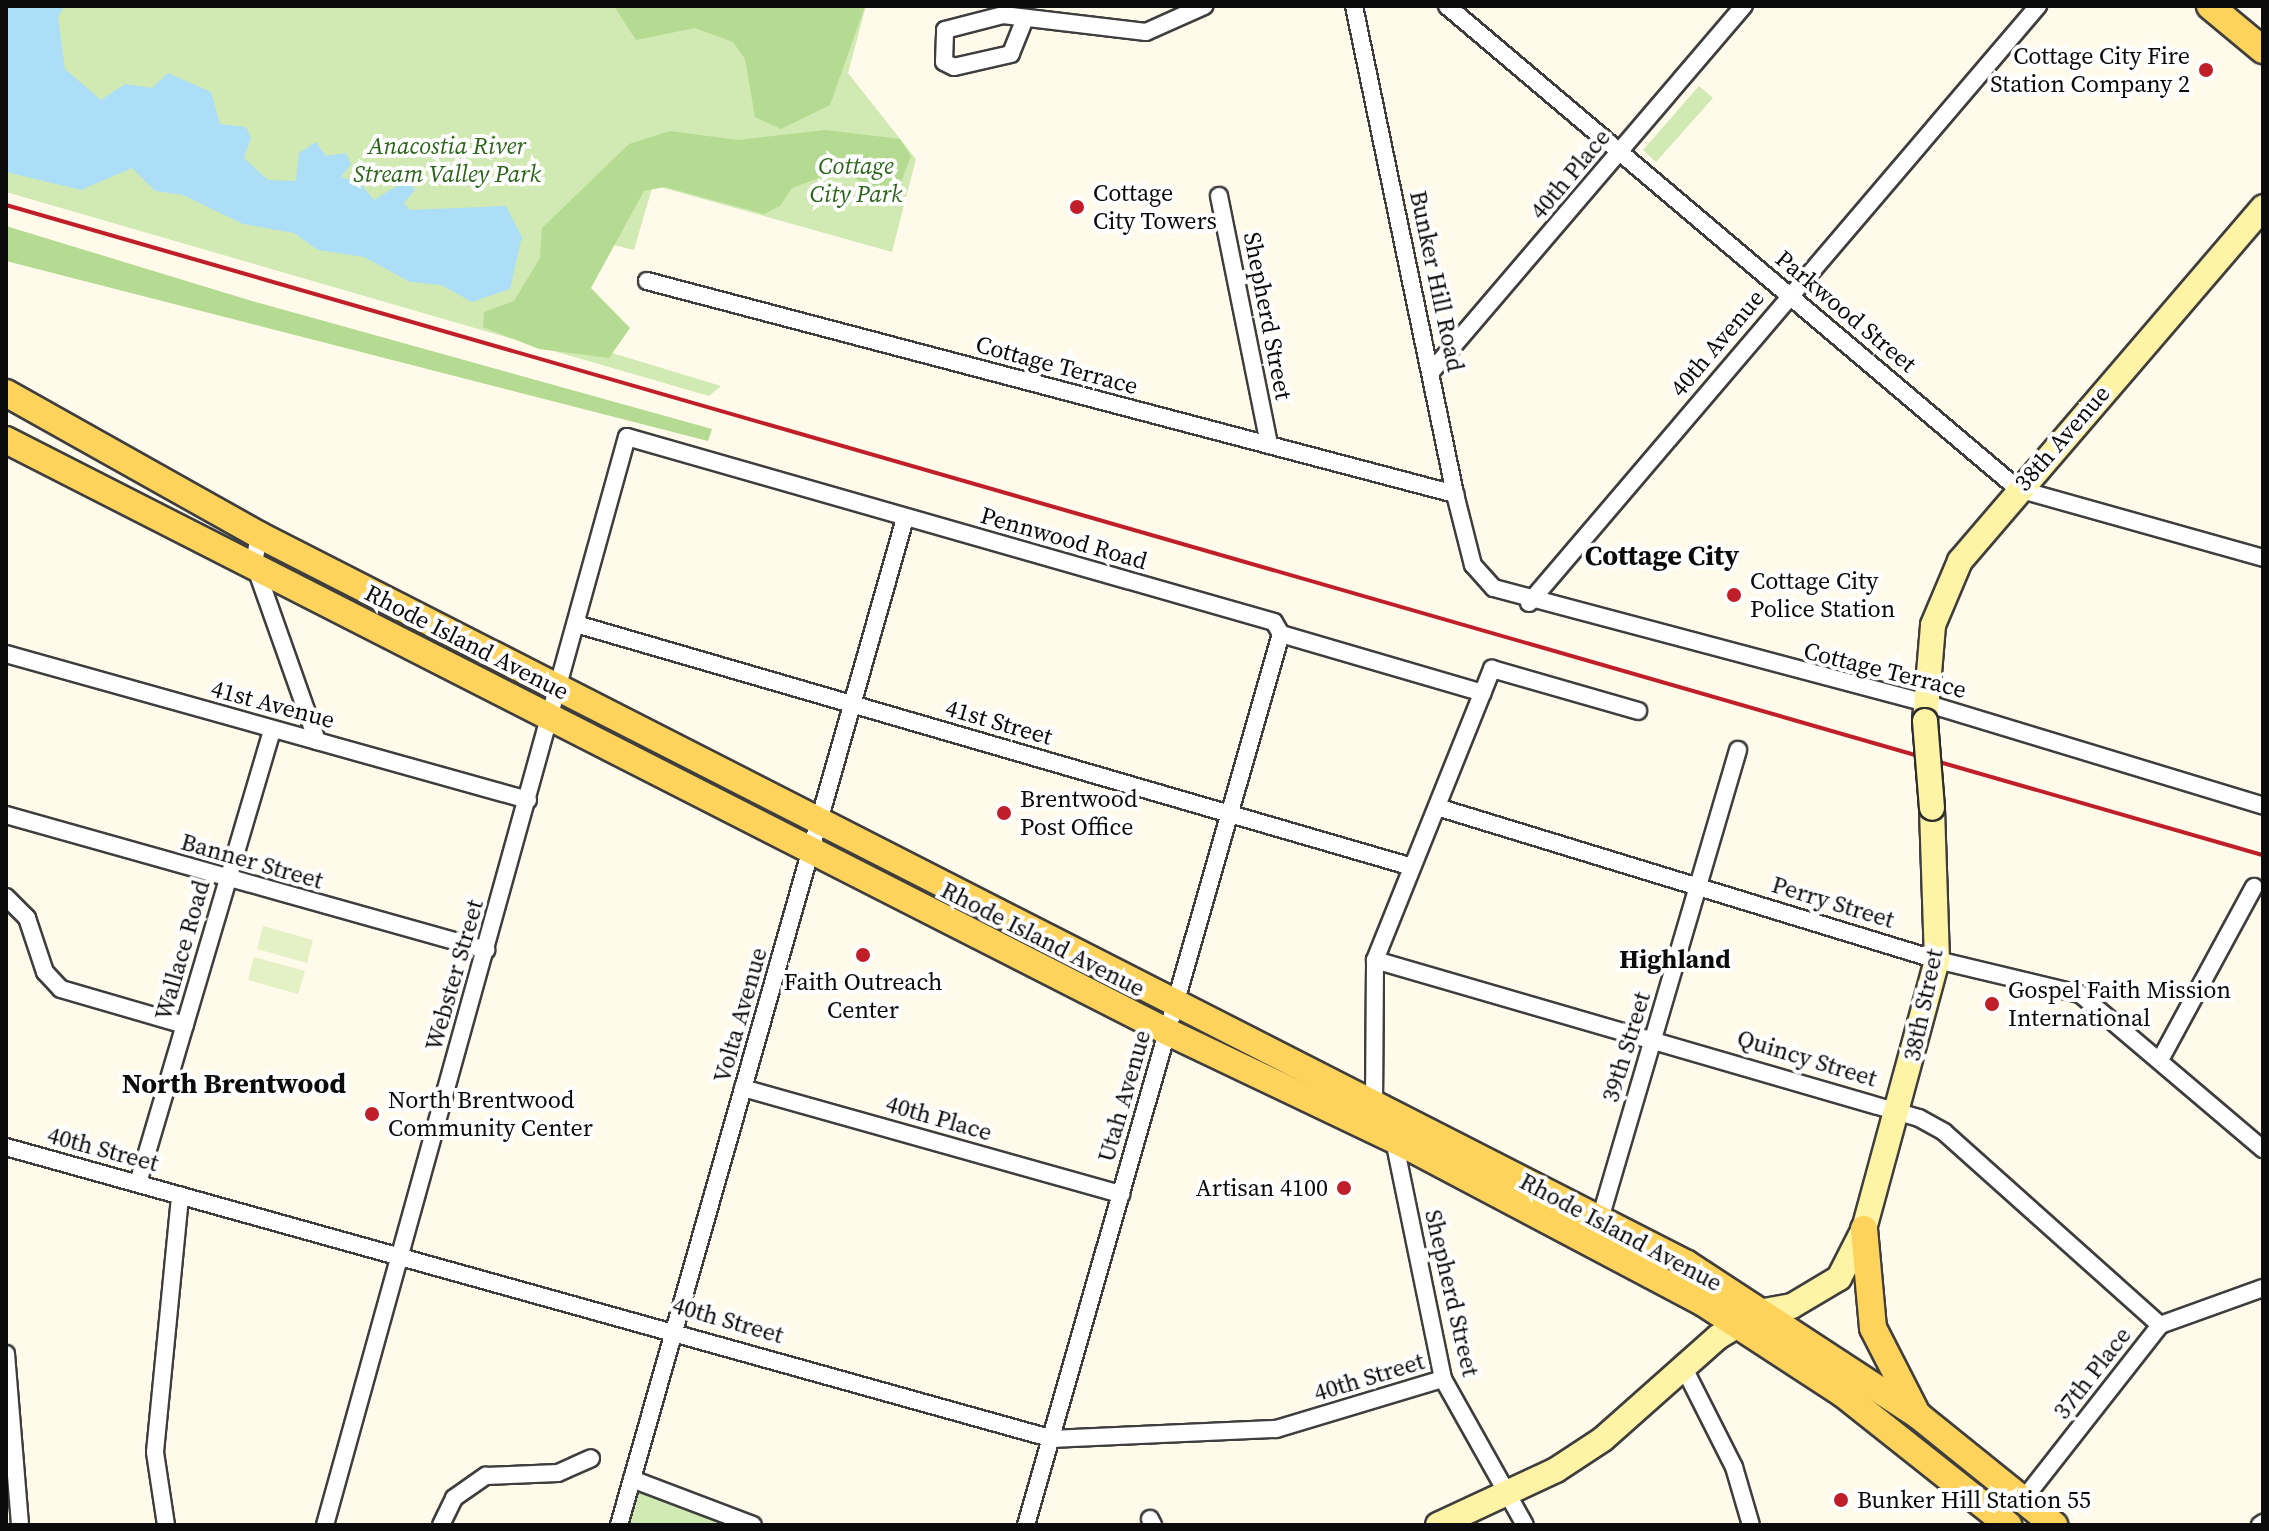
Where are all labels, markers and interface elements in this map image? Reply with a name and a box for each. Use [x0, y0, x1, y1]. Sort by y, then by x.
place label: Cottage City Fire Station Company 2 [1990, 42, 2190, 98]
marker: Cottage City Fire Station Company 2 [2197, 61, 2215, 79]
street label: 40th Place [1524, 123, 1616, 225]
park label: Anacostia River Stream Valley Park [353, 132, 541, 188]
park label: Cottage City Park [810, 152, 902, 208]
place label: Cottage City Towers [1093, 179, 1217, 235]
street label: Bunker Hill Road [1404, 188, 1470, 374]
marker: Cottage City Towers [1068, 198, 1086, 216]
street label: Shepherd Street [1238, 230, 1298, 402]
street label: Parkwood Street [1770, 244, 1922, 378]
street label: 40th Avenue [1664, 284, 1770, 402]
street label: Cottage Terrace [973, 329, 1141, 401]
street label: 38th Avenue [2008, 379, 2116, 497]
street label: Pennwood Road [977, 500, 1151, 576]
district label: Cottage City [1585, 538, 1739, 572]
place label: Cottage City Police Station [1750, 567, 1895, 623]
street label: Rhode Island Avenue [360, 578, 574, 706]
marker: Cottage City Police Station [1725, 586, 1743, 604]
street label: Cottage Terrace [1800, 636, 1970, 704]
street label: 41st Avenue [208, 674, 338, 734]
street label: 41st Street [942, 693, 1056, 751]
place label: Brentwood Post Office [1020, 785, 1138, 841]
marker: Brentwood Post Office [995, 804, 1013, 822]
street label: Banner Street [178, 827, 326, 895]
street label: Perry Street [1768, 870, 1898, 934]
street label: Rhode Island Avenue [936, 875, 1150, 1003]
street label: Wallace Road [148, 877, 216, 1023]
street label: Webster Street [419, 896, 489, 1054]
street label: Volta Avenue [707, 944, 773, 1086]
district label: Highland [1619, 944, 1731, 976]
marker: Faith Outreach Center [854, 946, 872, 964]
street label: 38th Street [1897, 946, 1949, 1064]
place label: Faith Outreach Center [784, 968, 942, 1024]
place label: Gospel Faith Mission International [2008, 976, 2231, 1032]
street label: 39th Street [1596, 988, 1656, 1106]
marker: Gospel Faith Mission International [1983, 995, 2001, 1013]
street label: Quincy Street [1734, 1023, 1880, 1093]
street label: Utah Avenue [1091, 1027, 1157, 1165]
district label: North Brentwood [122, 1066, 346, 1100]
place label: North Brentwood Community Center [388, 1086, 593, 1142]
street label: 40th Place [883, 1089, 995, 1147]
marker: North Brentwood Community Center [363, 1105, 381, 1123]
street label: 40th Street [44, 1120, 162, 1178]
street label: Rhode Island Avenue [1515, 1167, 1727, 1297]
place label: Artisan 4100 [1196, 1174, 1328, 1202]
marker: Artisan 4100 [1335, 1179, 1353, 1197]
street label: Shepherd Street [1419, 1207, 1485, 1379]
street label: 40th Street [669, 1290, 787, 1350]
street label: 37th Place [2047, 1321, 2137, 1425]
street label: 40th Street [1310, 1347, 1428, 1407]
place label: Bunker Hill Station 55 [1857, 1486, 2091, 1514]
marker: Bunker Hill Station 55 [1832, 1491, 1850, 1509]

